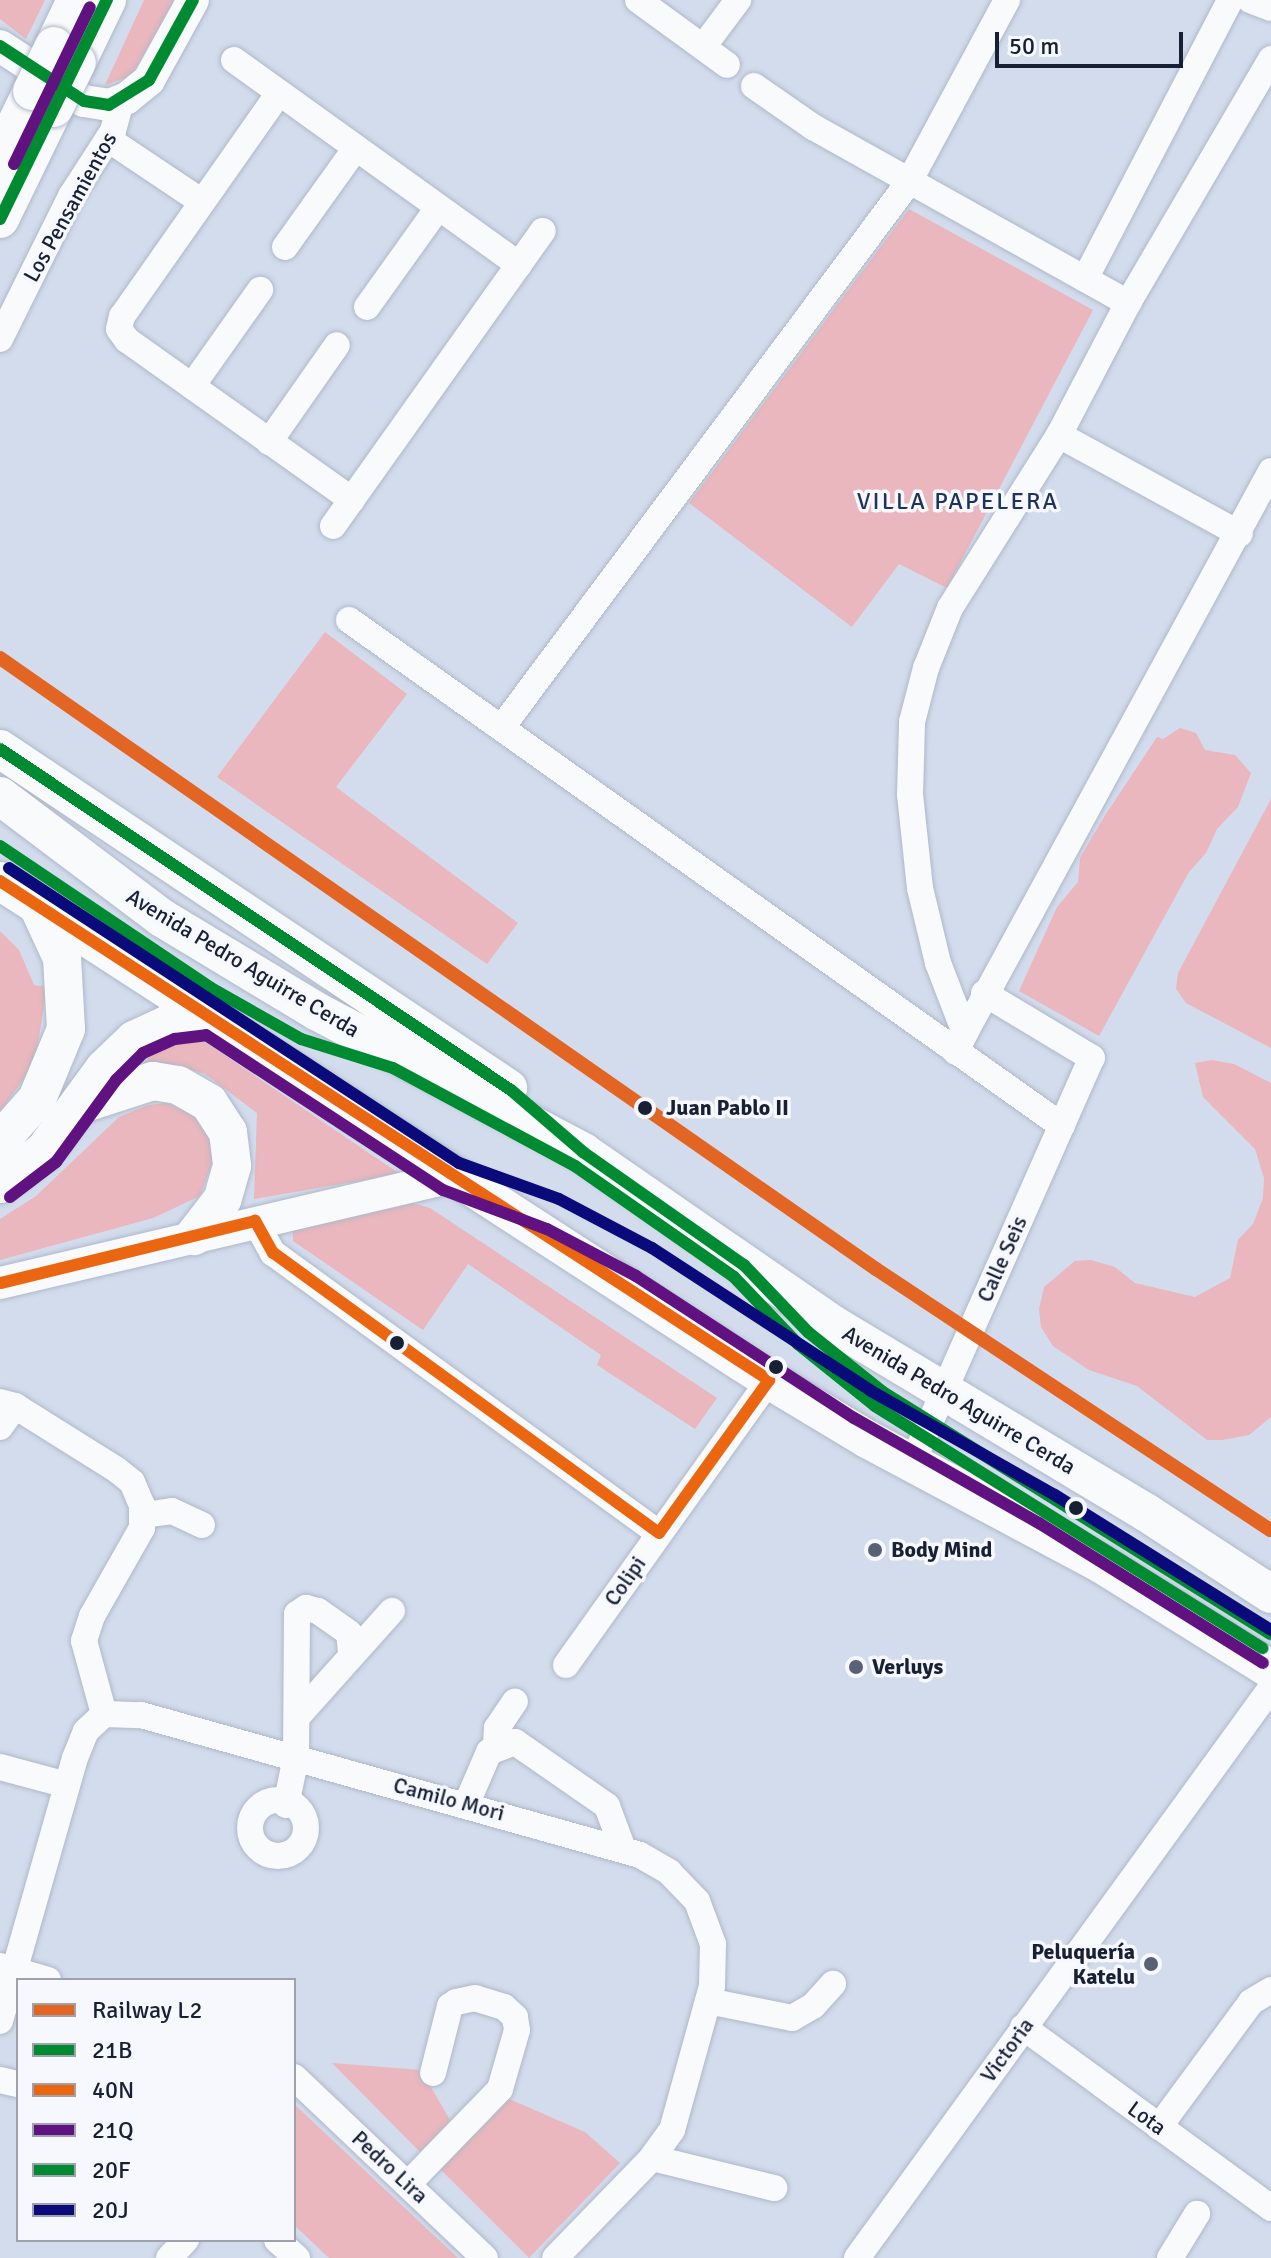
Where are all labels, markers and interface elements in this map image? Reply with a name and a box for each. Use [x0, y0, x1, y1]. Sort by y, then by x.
scale bar [999, 16, 1187, 66]
text: 50 m [1009, 31, 1059, 61]
street label: Los Pensamientos [18, 127, 122, 287]
district label: VILLA PAPELERA [857, 488, 1059, 516]
street label: Avenida Pedro Aguirre Cerda [122, 883, 364, 1043]
marker: Juan Pablo II [631, 1094, 659, 1122]
place label: Juan Pablo II [666, 1095, 789, 1121]
street label: Calle Seis [971, 1212, 1033, 1306]
street label: Avenida Pedro Aguirre Cerda [838, 1320, 1080, 1480]
unlabelled marker [389, 1335, 405, 1351]
unlabelled marker [768, 1359, 784, 1375]
unlabelled marker [1068, 1500, 1084, 1516]
place label: Body Mind [891, 1537, 992, 1563]
marker: Body Mind [866, 1541, 884, 1559]
street label: Colipi [599, 1551, 651, 1611]
place label: Verluys [872, 1654, 943, 1680]
marker: Verluys [847, 1658, 865, 1676]
street label: Camilo Mori [391, 1772, 507, 1826]
place label: Peluquería Katelu [1031, 1938, 1135, 1990]
marker: Peluquería Katelu [1142, 1955, 1160, 1973]
legend [16, 1978, 296, 2242]
text: Railway L2 [92, 1995, 203, 2025]
street label: Victoria [975, 2013, 1039, 2087]
text: 21B [92, 2035, 132, 2065]
text: 40N [92, 2075, 134, 2105]
street label: Lota [1123, 2095, 1171, 2141]
text: 21Q [92, 2115, 134, 2145]
street label: Pedro Lira [346, 2125, 434, 2209]
text: 20F [92, 2155, 130, 2185]
text: 20J [92, 2195, 129, 2225]

